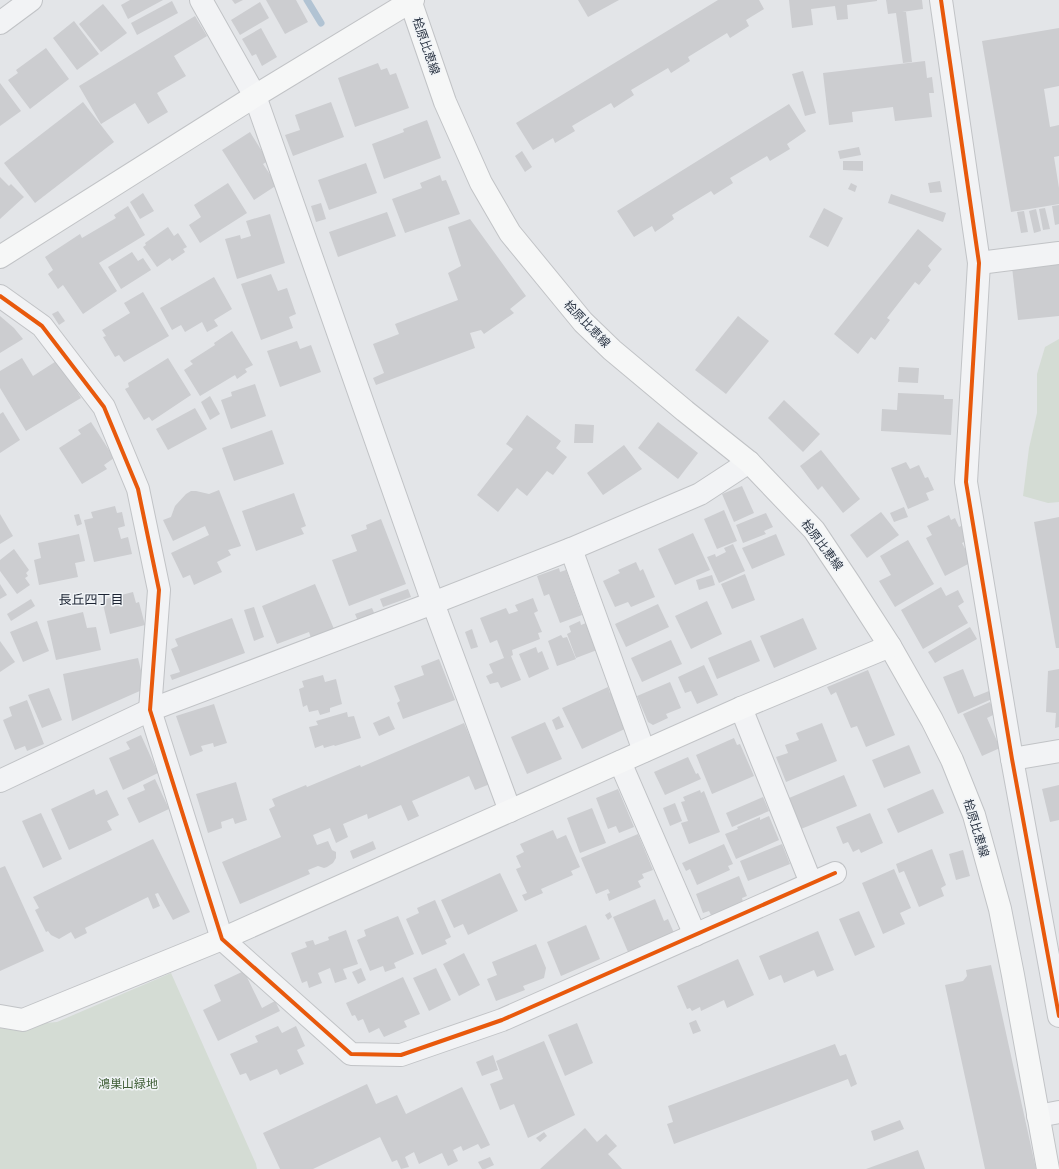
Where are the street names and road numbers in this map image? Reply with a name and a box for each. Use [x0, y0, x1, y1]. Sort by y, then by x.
street label: 桧原比恵線 [410, 15, 442, 77]
street label: 桧原比恵線 [561, 298, 613, 350]
street label: 桧原比恵線 [798, 517, 846, 573]
street label: 桧原比恵線 [961, 797, 991, 859]

